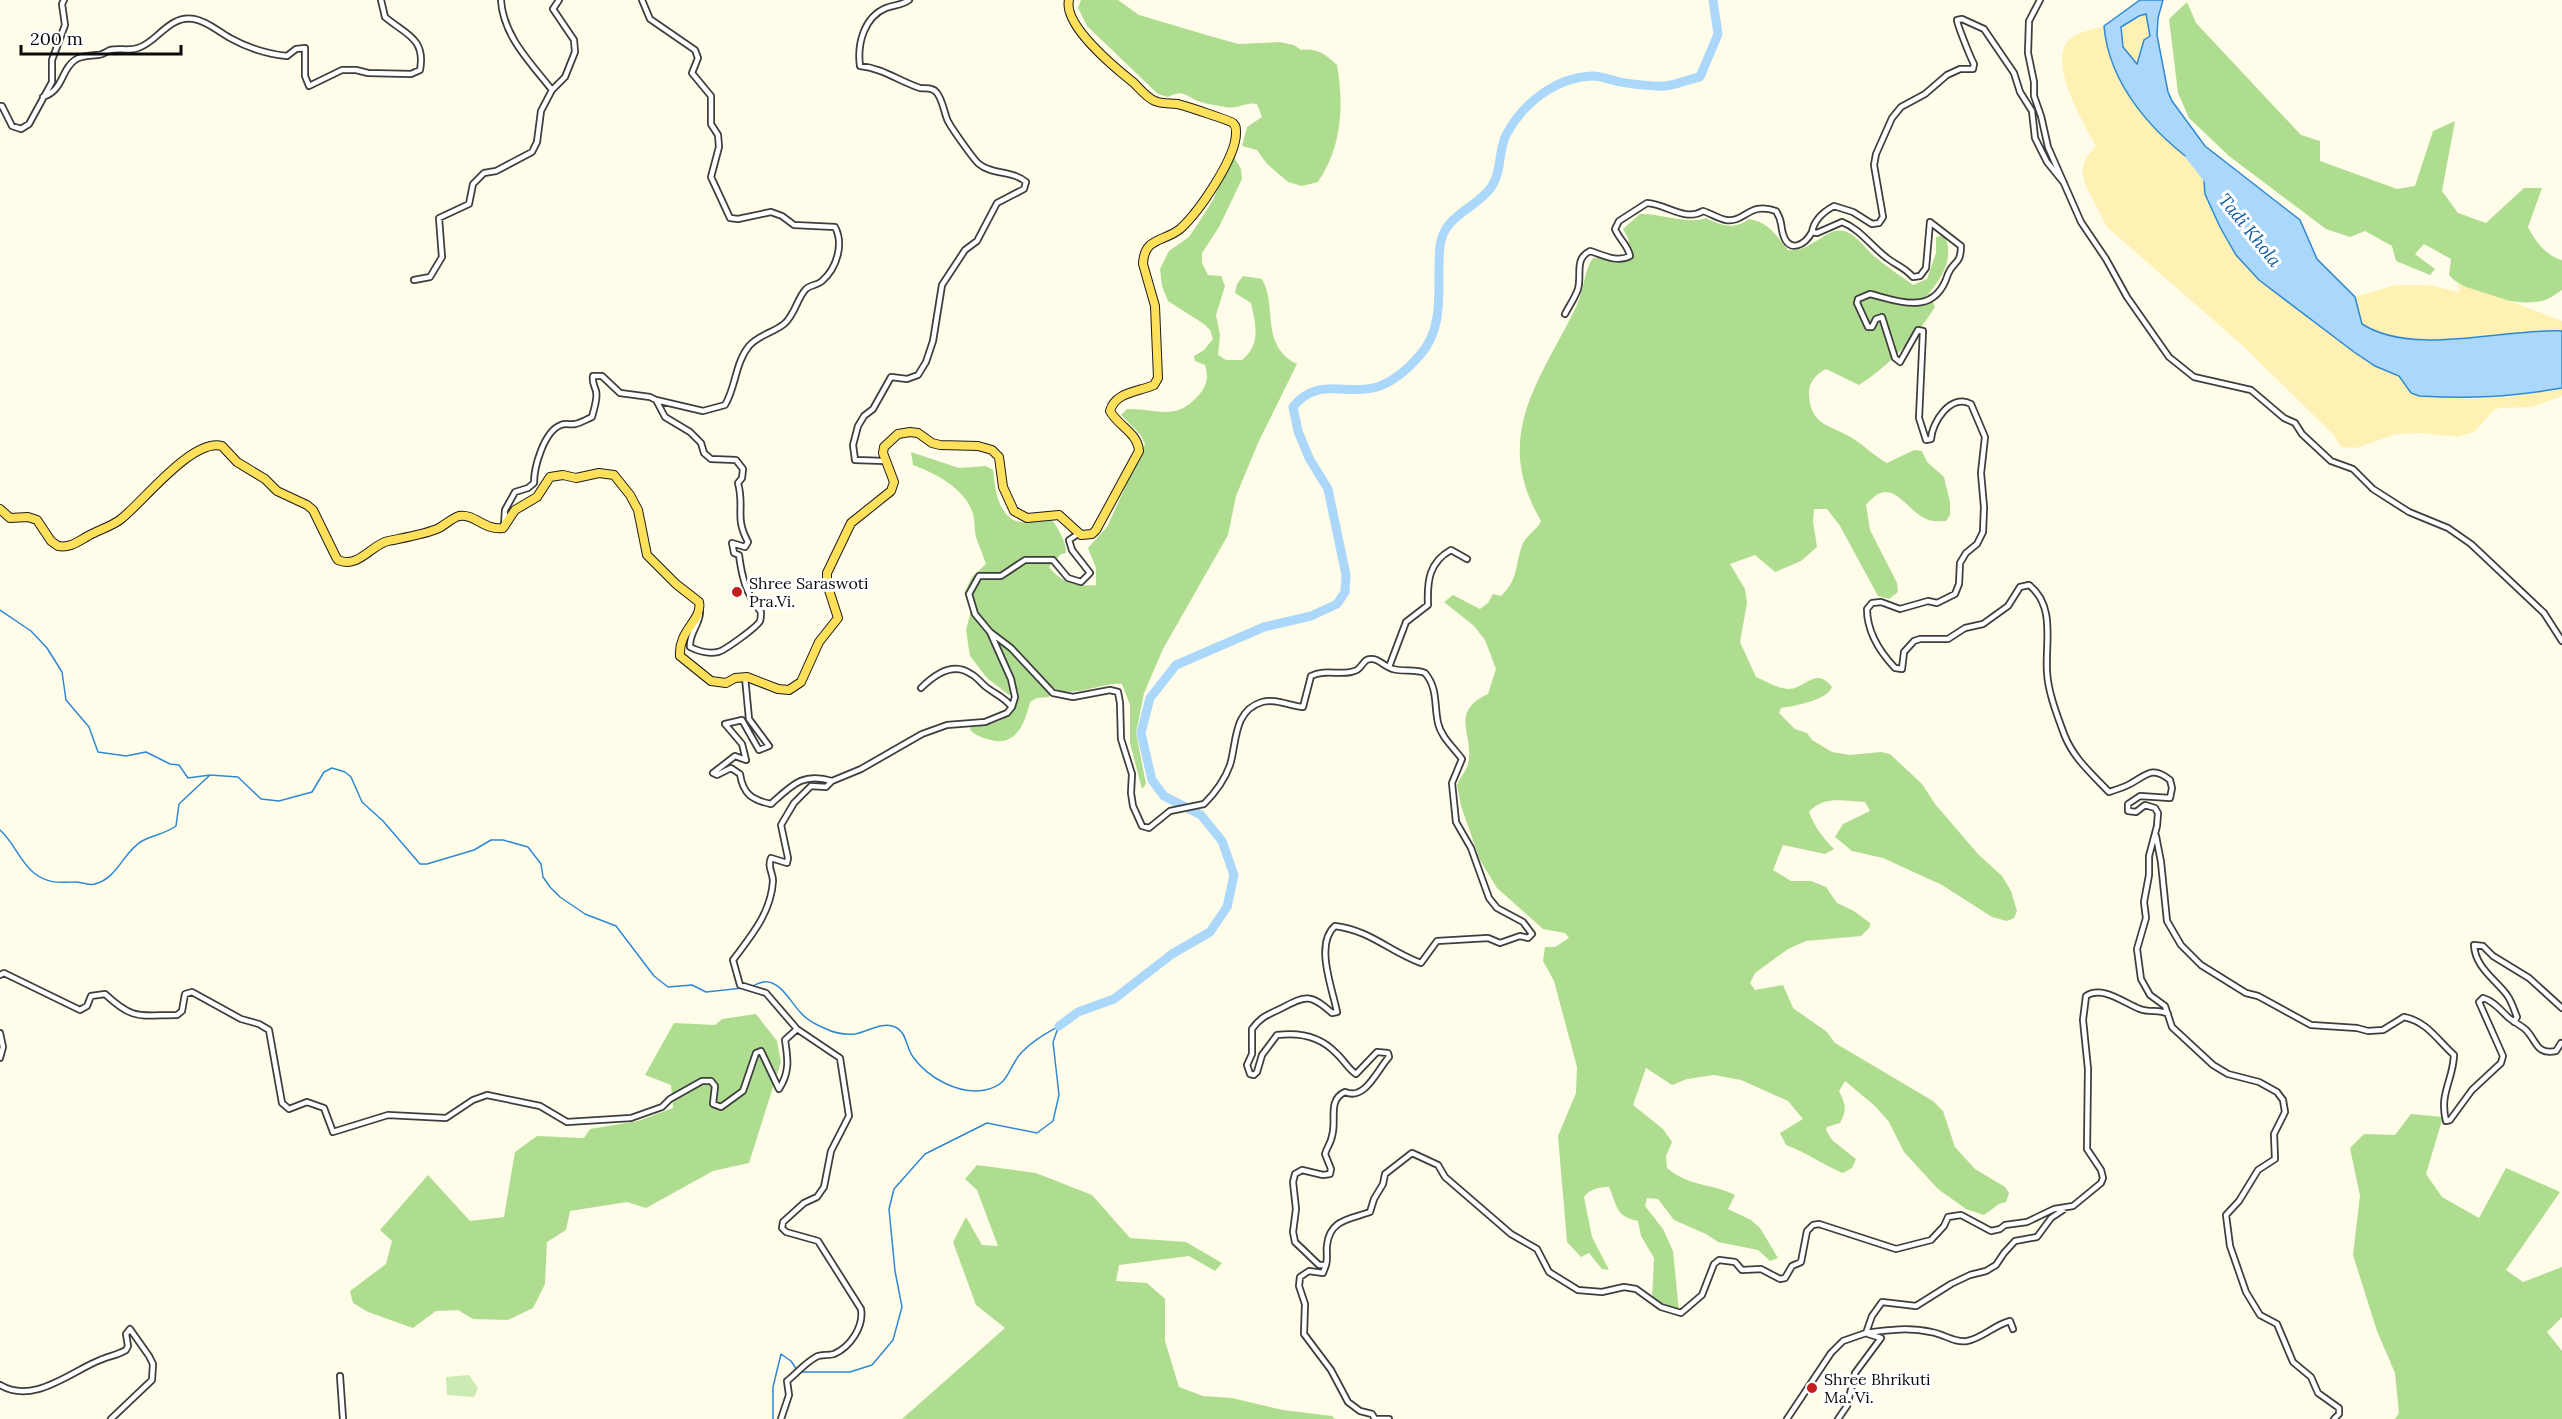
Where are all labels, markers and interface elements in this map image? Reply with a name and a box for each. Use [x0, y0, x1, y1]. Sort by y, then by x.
scale bar [21, 18, 182, 56]
text: 200 m [30, 27, 83, 50]
water label: Tadi Khola [2214, 189, 2287, 271]
place label: Shree Saraswoti Pra.Vi. [749, 573, 868, 611]
marker: Shree Saraswoti Pra.Vi. [730, 585, 744, 599]
place label: Shree Bhrikuti Ma. Vi. [1824, 1369, 1931, 1407]
marker: Shree Bhrikuti Ma. Vi. [1805, 1381, 1819, 1395]

